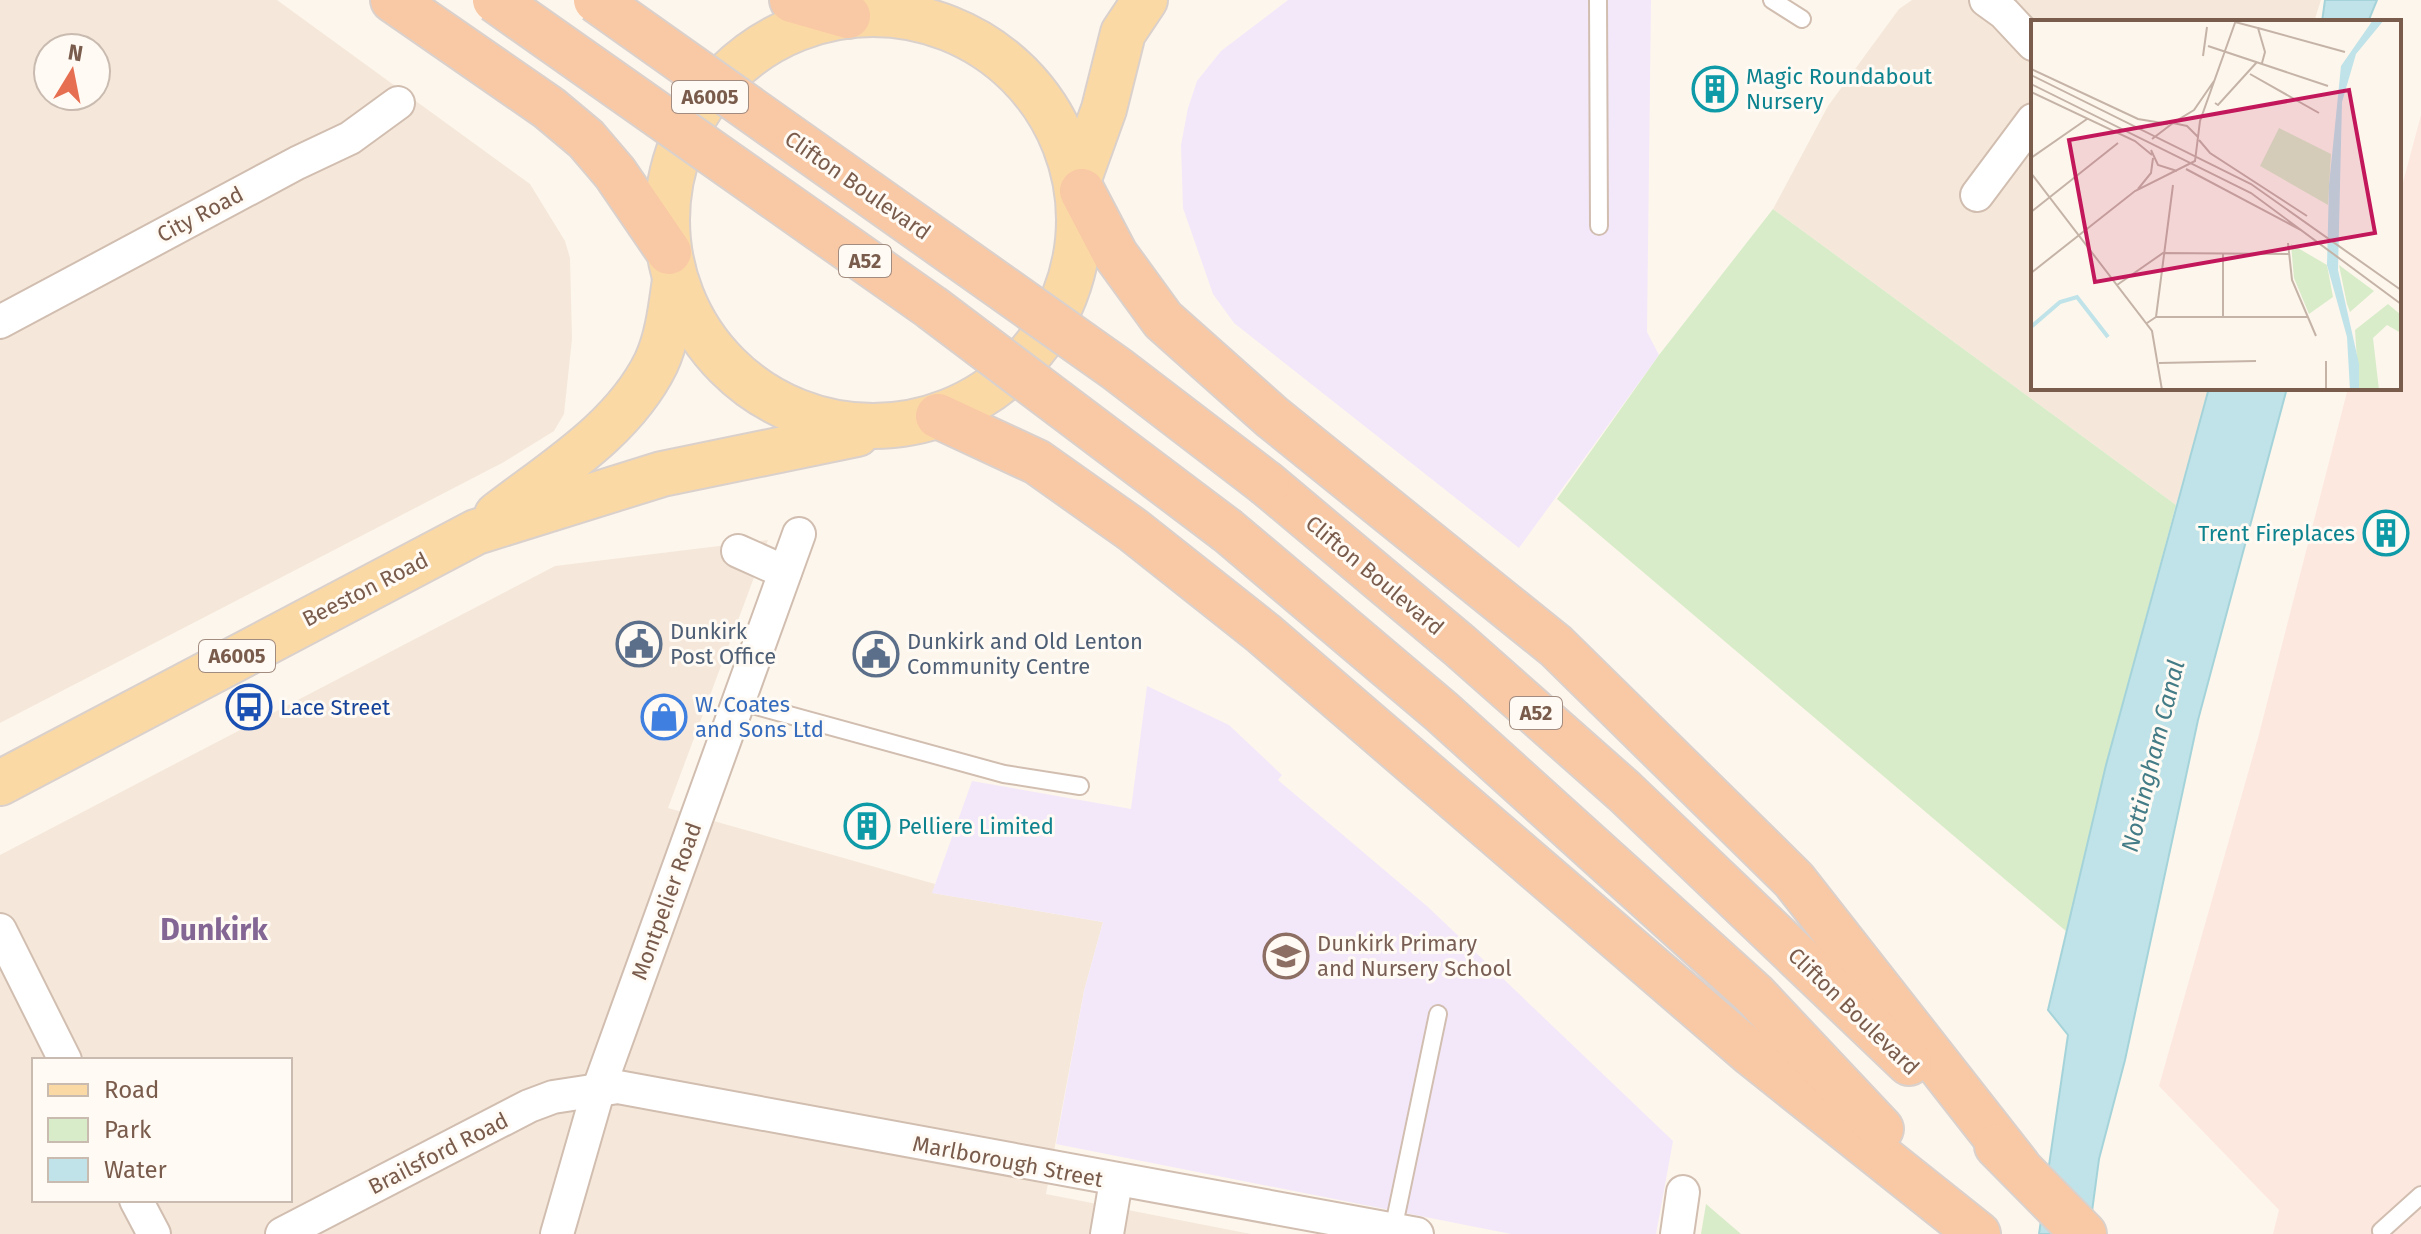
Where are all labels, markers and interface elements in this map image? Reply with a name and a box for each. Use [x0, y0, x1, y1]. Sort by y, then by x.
inset map [2031, 20, 2401, 390]
north arrow [32, 32, 112, 112]
text: N [66, 38, 85, 67]
place label: Magic Roundabout Nursery [1746, 63, 1932, 115]
building icon: Magic Roundabout Nursery [1691, 65, 1739, 113]
road number: A6005 [672, 81, 748, 113]
street label: Clifton Boulevard [780, 125, 936, 246]
street label: City Road [153, 181, 248, 248]
road number: A52 [839, 245, 891, 277]
building icon: Trent Fireplaces [2362, 509, 2410, 557]
street label: Clifton Boulevard [1300, 510, 1449, 641]
place label: Trent Fireplaces [2198, 520, 2355, 547]
street label: Beeston Road [298, 546, 433, 633]
place label: Dunkirk Post Office [670, 618, 776, 670]
public building icon: Dunkirk Post Office [615, 620, 663, 668]
place label: Dunkirk and Old Lenton Community Centre [907, 628, 1143, 680]
public building icon: Dunkirk and Old Lenton Community Centre [852, 630, 900, 678]
road number: A6005 [199, 640, 275, 672]
water label: Nottingham Canal [2116, 657, 2190, 855]
bus stop icon: Lace Street [225, 683, 273, 731]
place label: W. Coates and Sons Ltd [695, 691, 824, 743]
shop icon: W. Coates and Sons Ltd [640, 693, 688, 741]
place label: Lace Street [280, 694, 390, 721]
road number: A52 [1510, 697, 1562, 729]
building icon: Pelliere Limited [843, 802, 891, 850]
place label: Pelliere Limited [898, 813, 1054, 840]
street label: Montpelier Road [625, 819, 707, 984]
district label: Dunkirk [160, 912, 268, 948]
place label: Dunkirk Primary and Nursery School [1317, 930, 1512, 982]
school or university icon: Dunkirk Primary and Nursery School [1262, 932, 1310, 980]
street label: Clifton Boulevard [1782, 942, 1925, 1081]
legend [32, 1058, 292, 1202]
text: Road [104, 1076, 159, 1104]
street label: Brailsford Road [364, 1107, 513, 1200]
text: Park [104, 1116, 152, 1144]
street label: Marlborough Street [910, 1130, 1105, 1193]
text: Water [104, 1156, 168, 1184]

